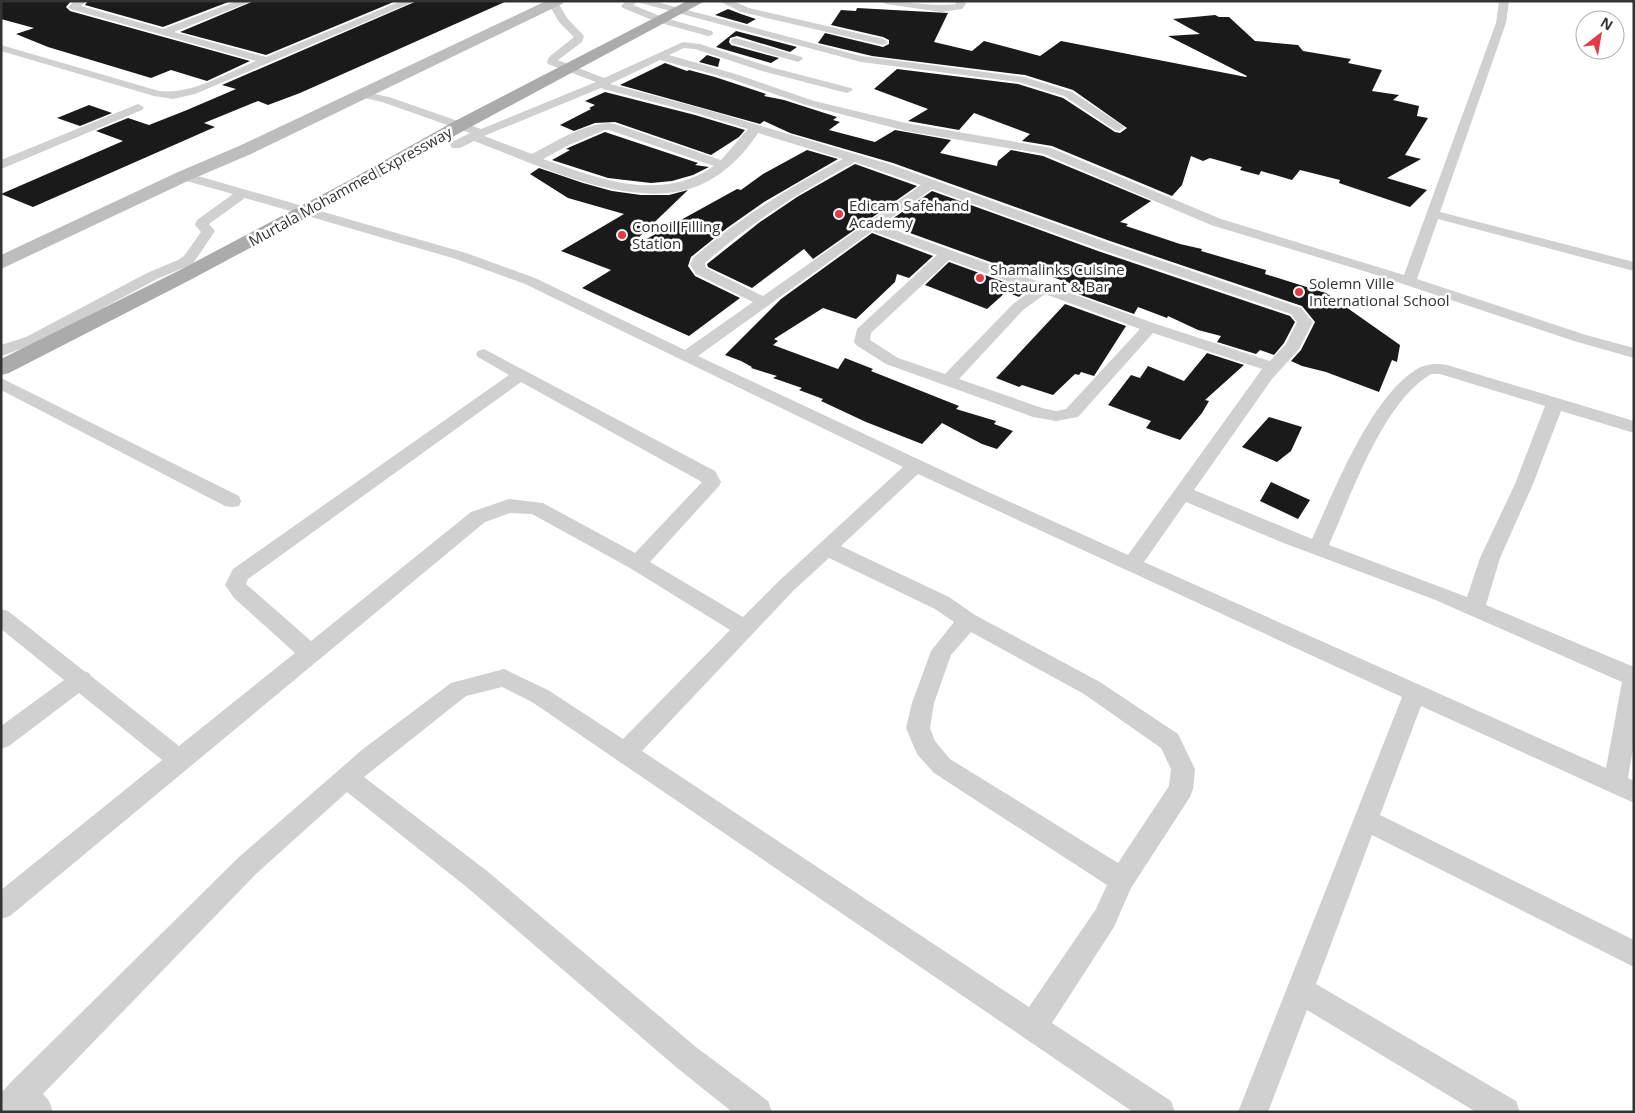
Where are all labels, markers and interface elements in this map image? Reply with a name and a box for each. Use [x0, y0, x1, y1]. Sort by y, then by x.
north arrow [1575, 10, 1625, 60]
text: N [1597, 12, 1617, 35]
street label: Murtala Mohammed Expressway [245, 121, 456, 250]
place label: Edicam Safehand Academy [849, 195, 970, 232]
marker: Edicam Safehand Academy [833, 208, 845, 220]
place label: Conoil Filling Station [632, 216, 720, 253]
marker: Conoil Filling Station [616, 229, 628, 241]
place label: Shamalinks Cuisine Restaurant & Bar [990, 259, 1125, 296]
marker: Shamalinks Cuisine Restaurant & Bar [974, 272, 986, 284]
place label: Solemn Ville International School [1309, 273, 1450, 310]
marker: Solemn Ville International School [1293, 286, 1305, 298]

